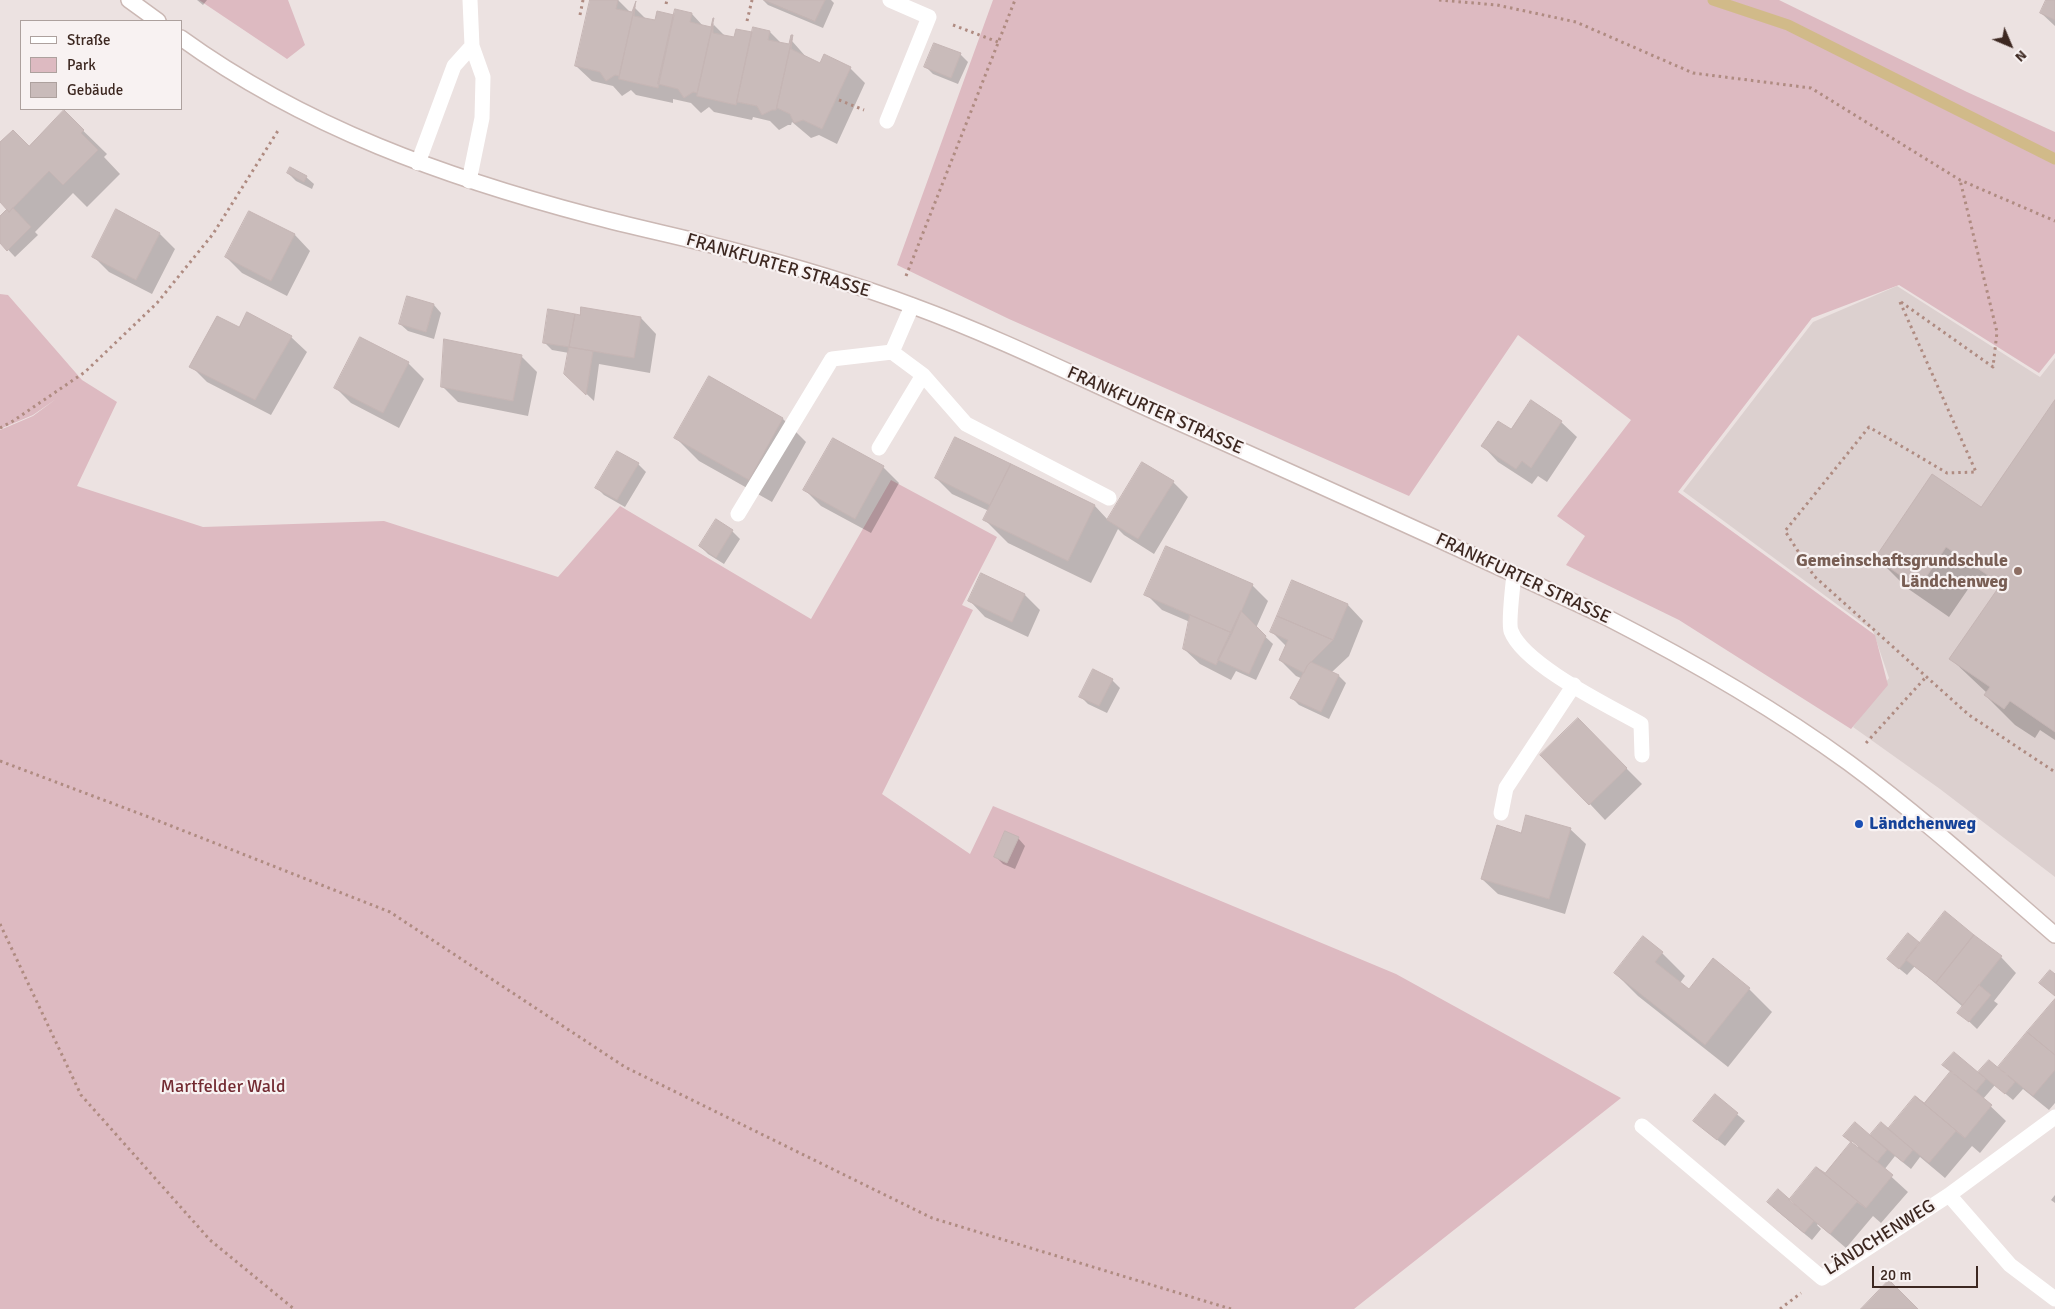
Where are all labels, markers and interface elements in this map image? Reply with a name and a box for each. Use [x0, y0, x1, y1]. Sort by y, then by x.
legend [20, 20, 182, 110]
north arrow [1985, 20, 2035, 70]
text: Straße [67, 31, 111, 49]
text: N [2012, 47, 2030, 65]
text: Park [67, 56, 96, 74]
text: Gebäude [67, 81, 123, 99]
street label: FRANKFURTER STRASSE [684, 229, 872, 303]
street label: FRANKFURTER STRASSE [1064, 362, 1246, 460]
street label: FRANKFURTER STRASSE [1432, 529, 1614, 629]
place label: Gemeinschaftsgrundschule Ländchenweg [1796, 550, 2008, 592]
marker: Gemeinschaftsgrundschule Ländchenweg [2012, 565, 2024, 577]
place label: Ländchenweg [1869, 813, 1976, 835]
marker: Ländchenweg [1853, 818, 1865, 830]
park label: Martfelder Wald [161, 1076, 285, 1098]
street label: LÄNDCHENWEG [1821, 1195, 1939, 1281]
scale bar [1875, 1256, 1981, 1288]
text: 20 m [1880, 1266, 1911, 1284]

